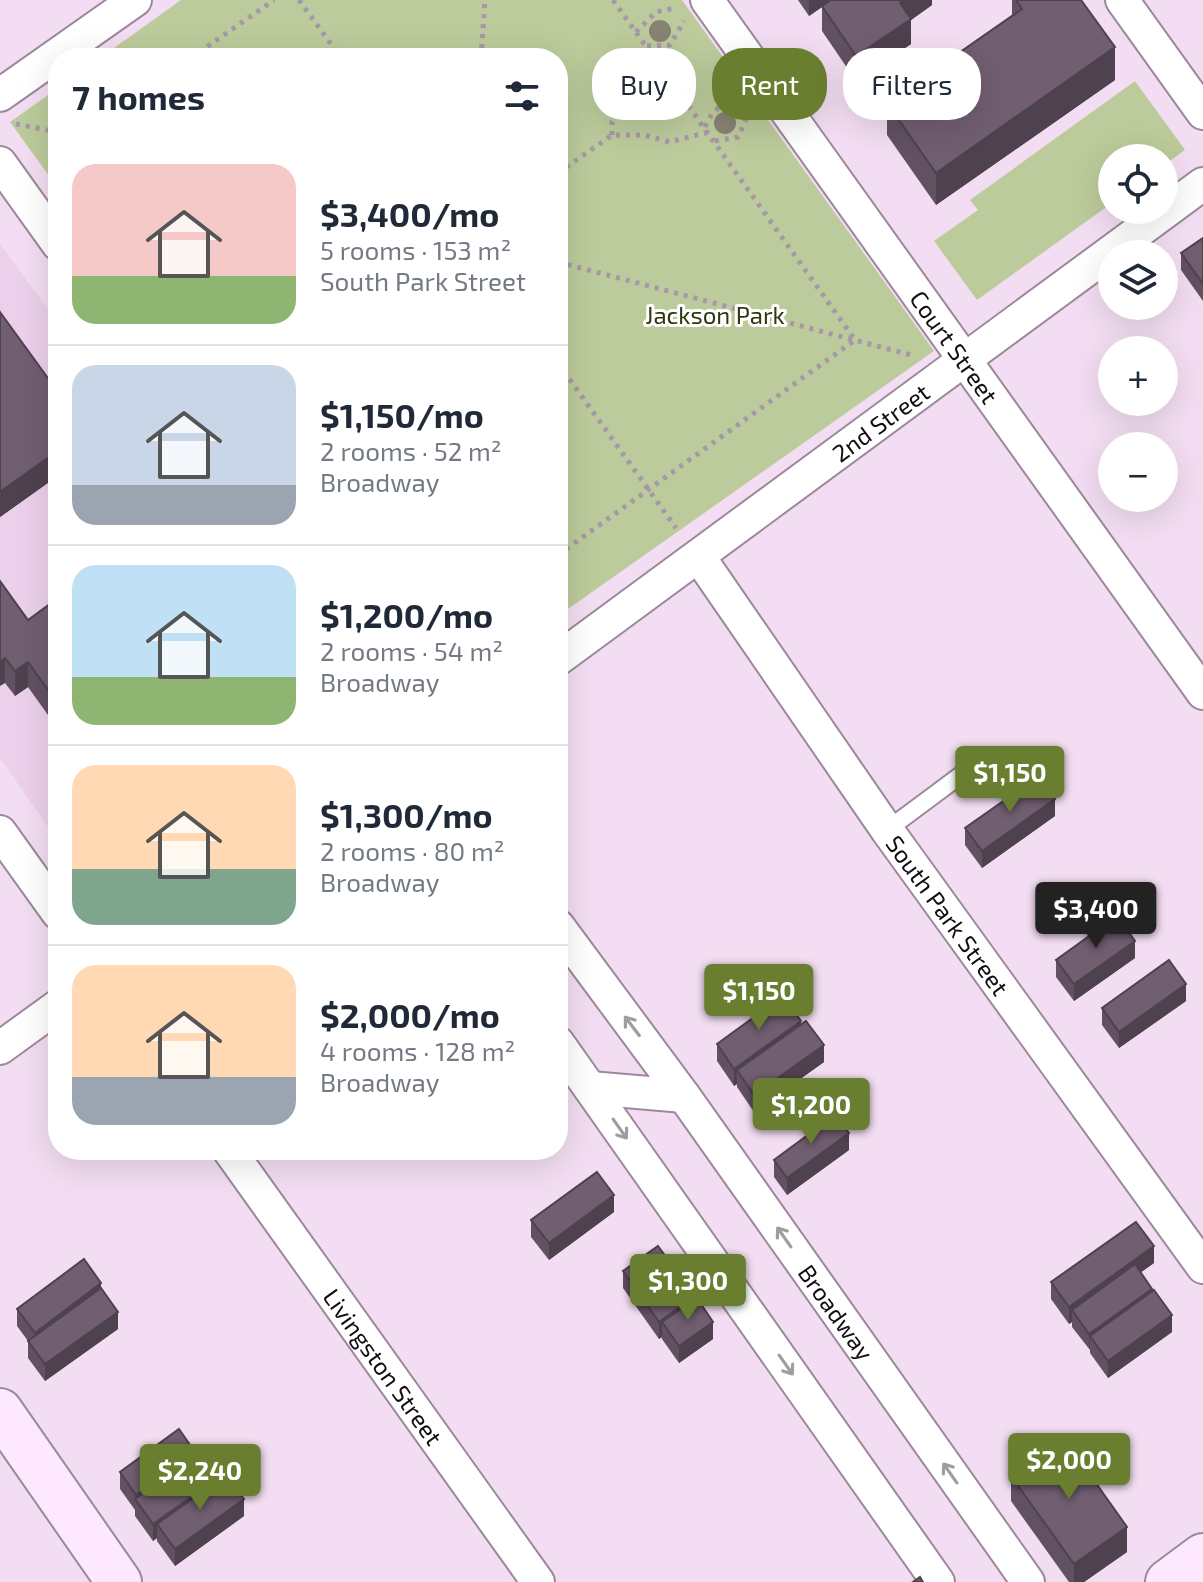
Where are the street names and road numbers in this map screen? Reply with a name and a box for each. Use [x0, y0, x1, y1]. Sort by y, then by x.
street label: Court Street [905, 284, 1005, 408]
street label: 2nd Street [826, 377, 934, 467]
street label: South Park Street [881, 829, 1016, 1000]
street label: Broadway [793, 1258, 881, 1365]
street label: Livingston Street [318, 1283, 449, 1450]

